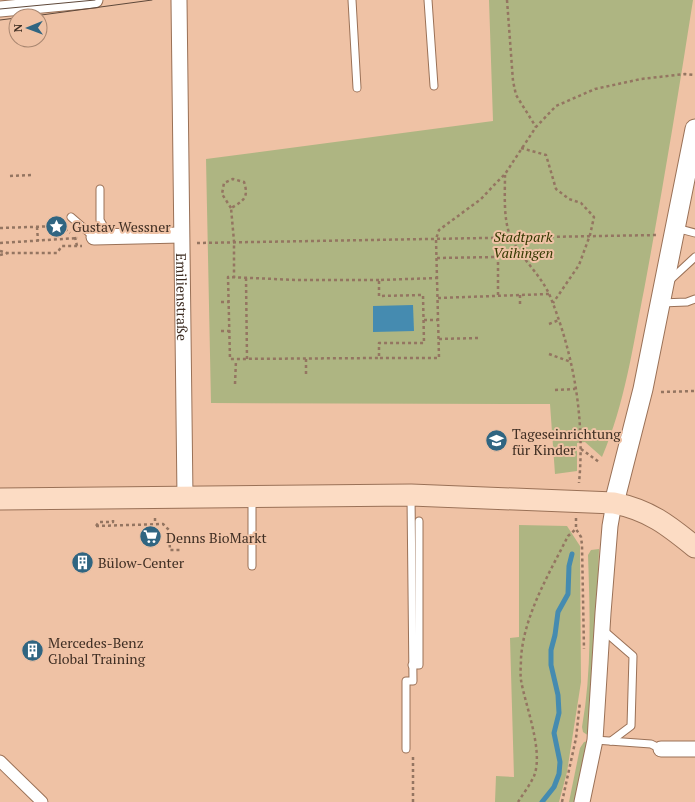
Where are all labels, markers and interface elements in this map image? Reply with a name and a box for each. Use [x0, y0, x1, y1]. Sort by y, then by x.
north arrow [8, 8, 48, 48]
text: N [11, 23, 25, 32]
place icon: Gustav Wessner [44, 213, 70, 239]
place label: Gustav Wessner [72, 217, 171, 236]
park label: Stadtpark Vaihingen [493, 227, 553, 262]
street label: Emilienstraße [173, 253, 193, 341]
place label: Tageseinrichtung für Kinder [512, 424, 621, 459]
school or university icon: Tageseinrichtung für Kinder [484, 428, 510, 454]
supermarket icon: Denns BioMarkt [138, 524, 164, 550]
place label: Denns BioMarkt [166, 528, 267, 547]
building icon: Bülow-Center [69, 549, 95, 575]
place label: Bülow-Center [98, 553, 185, 572]
place label: Mercedes-Benz Global Training [48, 633, 146, 668]
building icon: Mercedes-Benz Global Training [20, 637, 46, 663]

